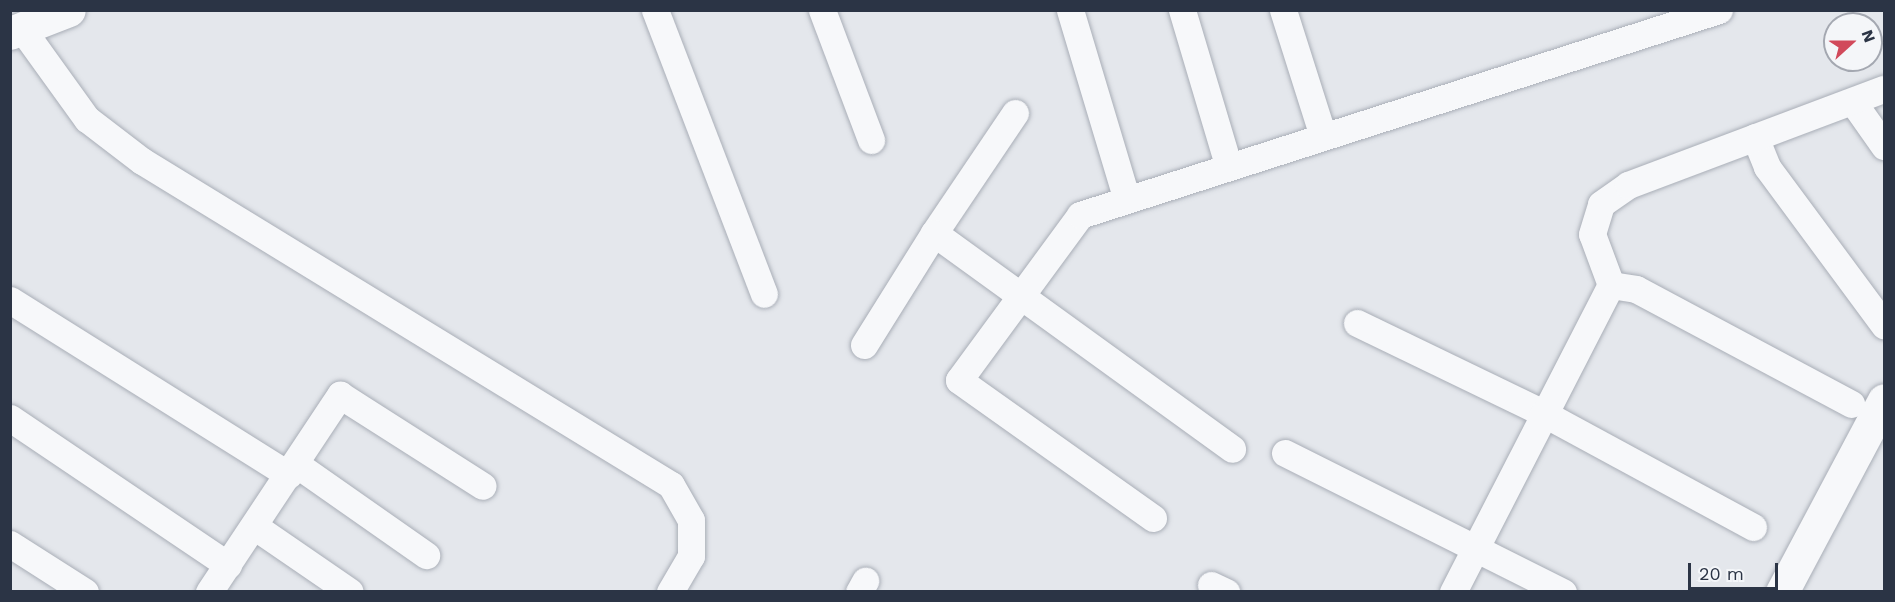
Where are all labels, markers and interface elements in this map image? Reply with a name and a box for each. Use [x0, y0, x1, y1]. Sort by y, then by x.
north arrow [1823, 12, 1883, 72]
text: N [1857, 27, 1879, 45]
scale bar [1691, 551, 1781, 589]
text: 20 m [1699, 563, 1744, 584]

